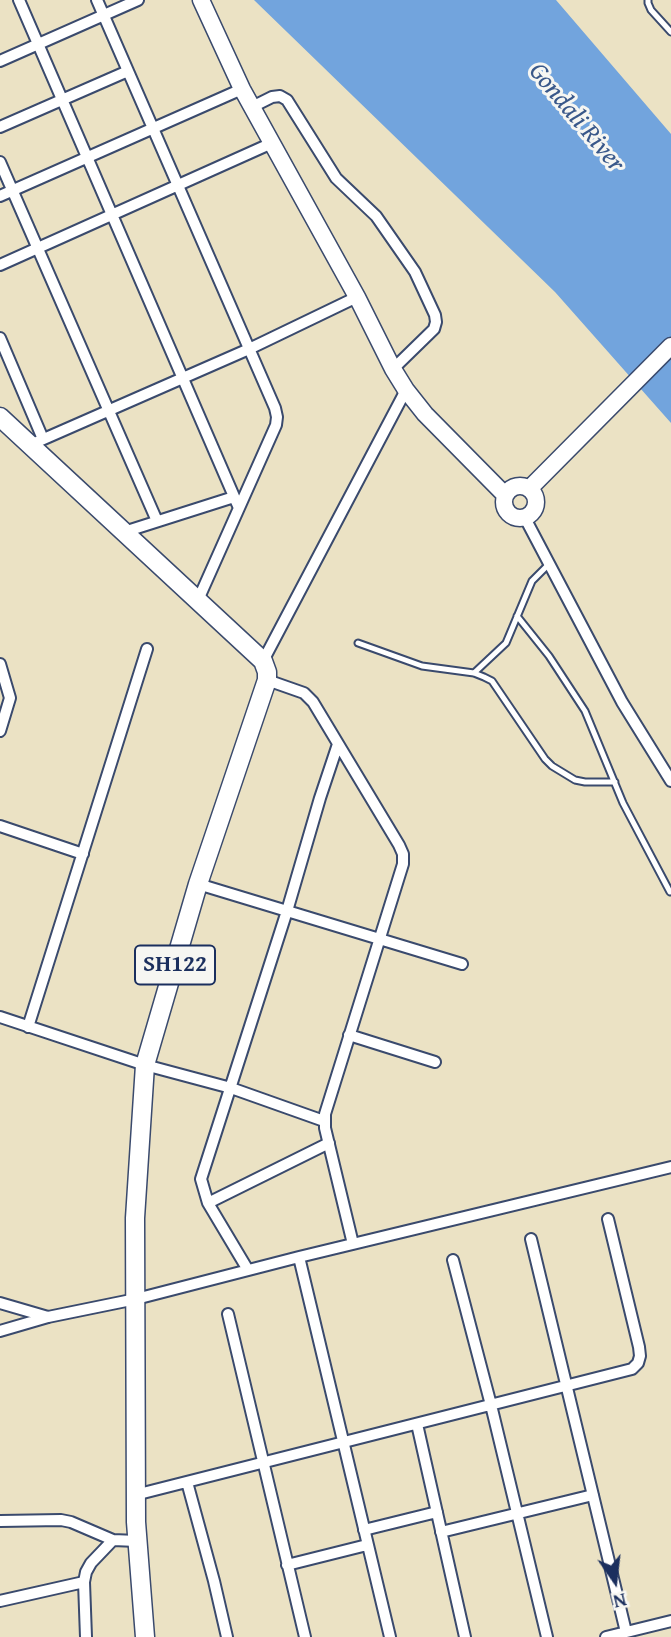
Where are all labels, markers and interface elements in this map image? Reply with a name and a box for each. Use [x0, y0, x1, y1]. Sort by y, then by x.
water label: Gondali River [521, 57, 631, 179]
road number: SH122 [135, 946, 215, 984]
north arrow [580, 1546, 650, 1616]
text: N [611, 1586, 630, 1616]

